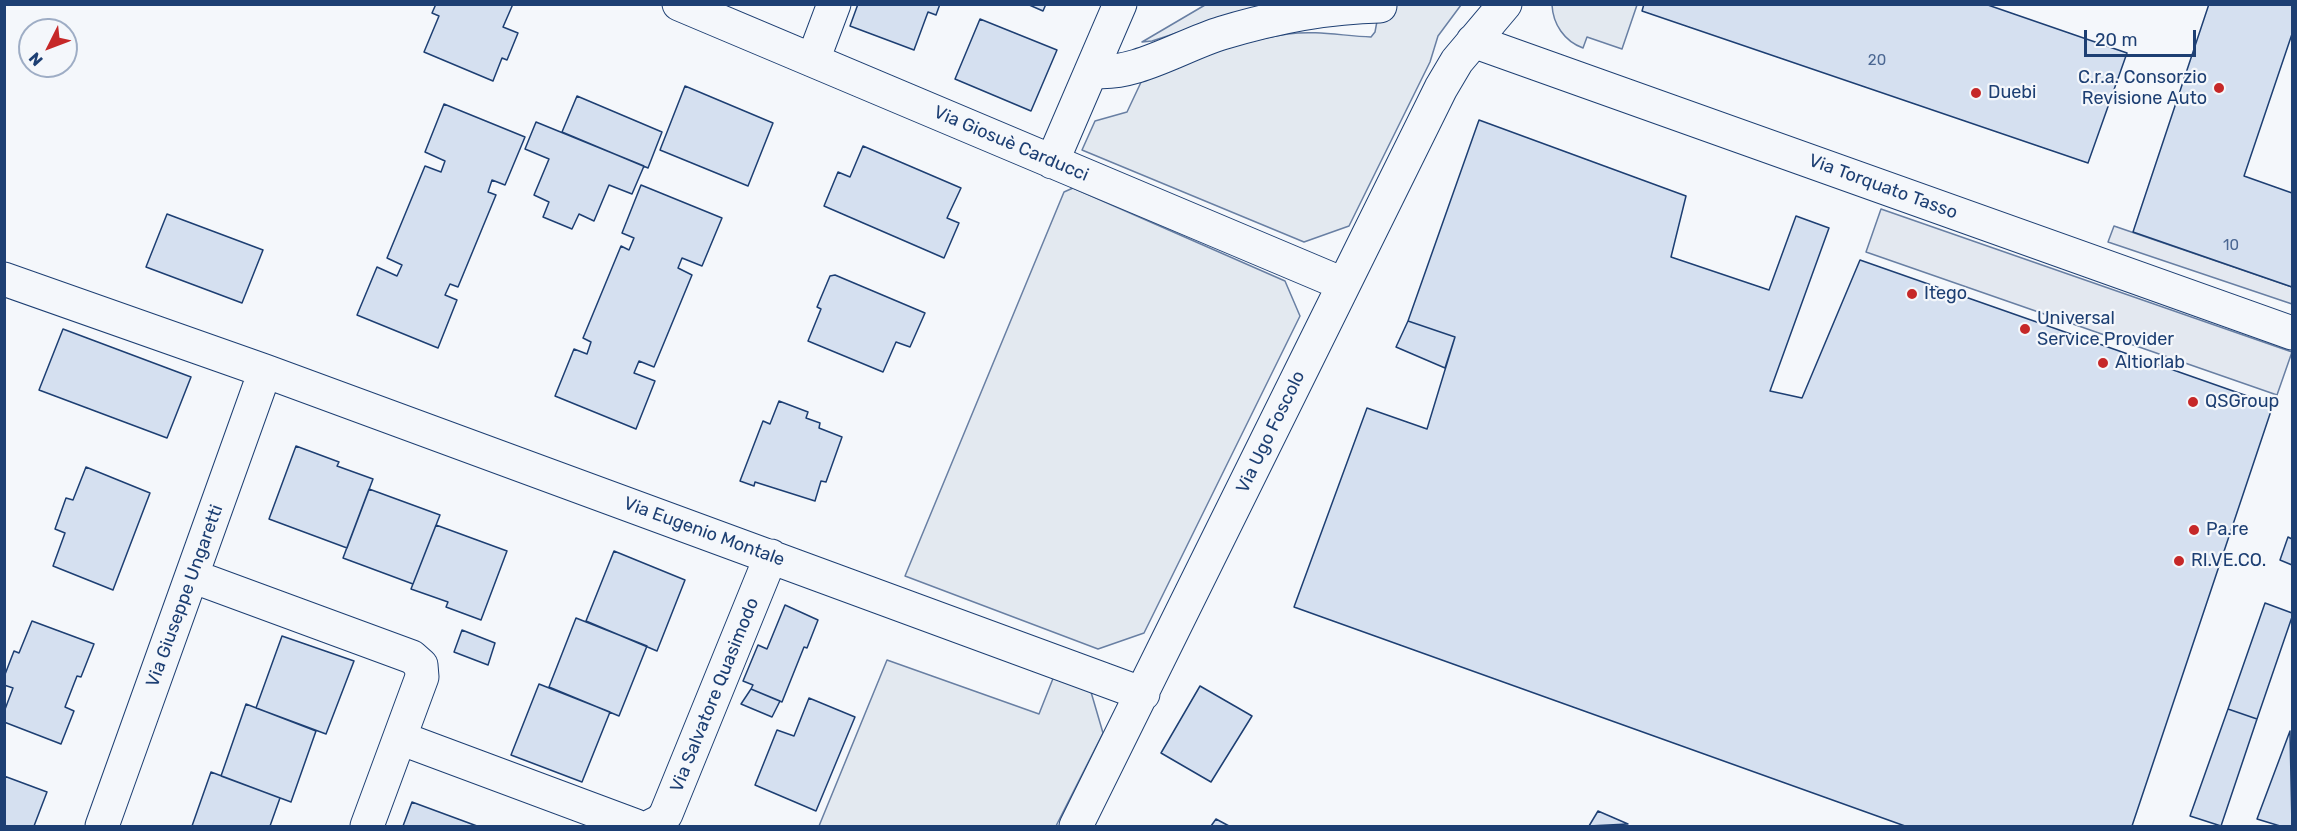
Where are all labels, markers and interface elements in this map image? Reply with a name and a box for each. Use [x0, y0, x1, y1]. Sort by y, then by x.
north arrow [18, 18, 78, 78]
scale bar [2087, 18, 2200, 56]
text: 20 m [2095, 29, 2137, 51]
text: N [25, 48, 47, 70]
house number: 20 [1868, 52, 1886, 70]
place label: C.r.a. Consorzio Revisione Auto [2078, 67, 2207, 110]
marker: C.r.a. Consorzio Revisione Auto [2212, 81, 2226, 95]
place label: Duebi [1988, 82, 2036, 104]
marker: Duebi [1969, 86, 1983, 100]
street label: Via Giosuè Carducci [930, 102, 1092, 186]
street label: Via Torquato Tasso [1806, 150, 1960, 224]
house number: 10 [2223, 237, 2239, 255]
place label: Itego [1924, 283, 1967, 305]
marker: Itego [1905, 287, 1919, 301]
place label: Universal Service Provider [2037, 308, 2174, 350]
marker: Universal Service Provider [2018, 322, 2032, 336]
place label: Altiorlab [2115, 352, 2185, 374]
marker: Altiorlab [2096, 356, 2110, 370]
street label: Via Ugo Foscolo [1232, 367, 1310, 497]
place label: QSGroup [2205, 391, 2279, 413]
marker: QSGroup [2186, 395, 2200, 409]
street label: Via Eugenio Montale [621, 493, 787, 571]
street label: Via Giuseppe Ungaretti [142, 502, 228, 690]
place label: Pa.re [2206, 519, 2249, 541]
marker: Pa.re [2187, 523, 2201, 537]
place label: RI.VE.CO. [2191, 550, 2266, 572]
marker: RI.VE.CO. [2172, 554, 2186, 568]
street label: Via Salvatore Quasimodo [666, 595, 764, 795]

